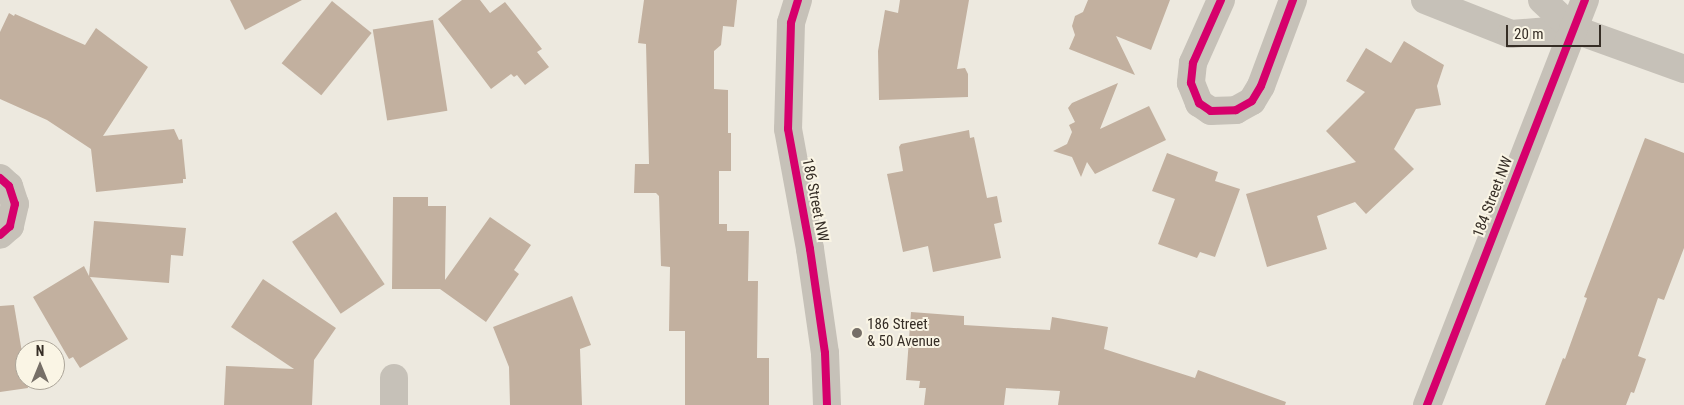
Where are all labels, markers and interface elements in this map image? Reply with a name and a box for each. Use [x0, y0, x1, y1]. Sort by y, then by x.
scale bar [1509, 15, 1604, 47]
text: 20 m [1514, 25, 1544, 43]
street label: 184 Street NW [1469, 154, 1517, 240]
street label: 186 Street NW [798, 157, 832, 243]
place label: 186 Street & 50 Avenue [867, 315, 940, 350]
marker: 186 Street & 50 Avenue [851, 327, 863, 339]
north arrow [15, 340, 65, 390]
text: N [36, 343, 44, 359]

